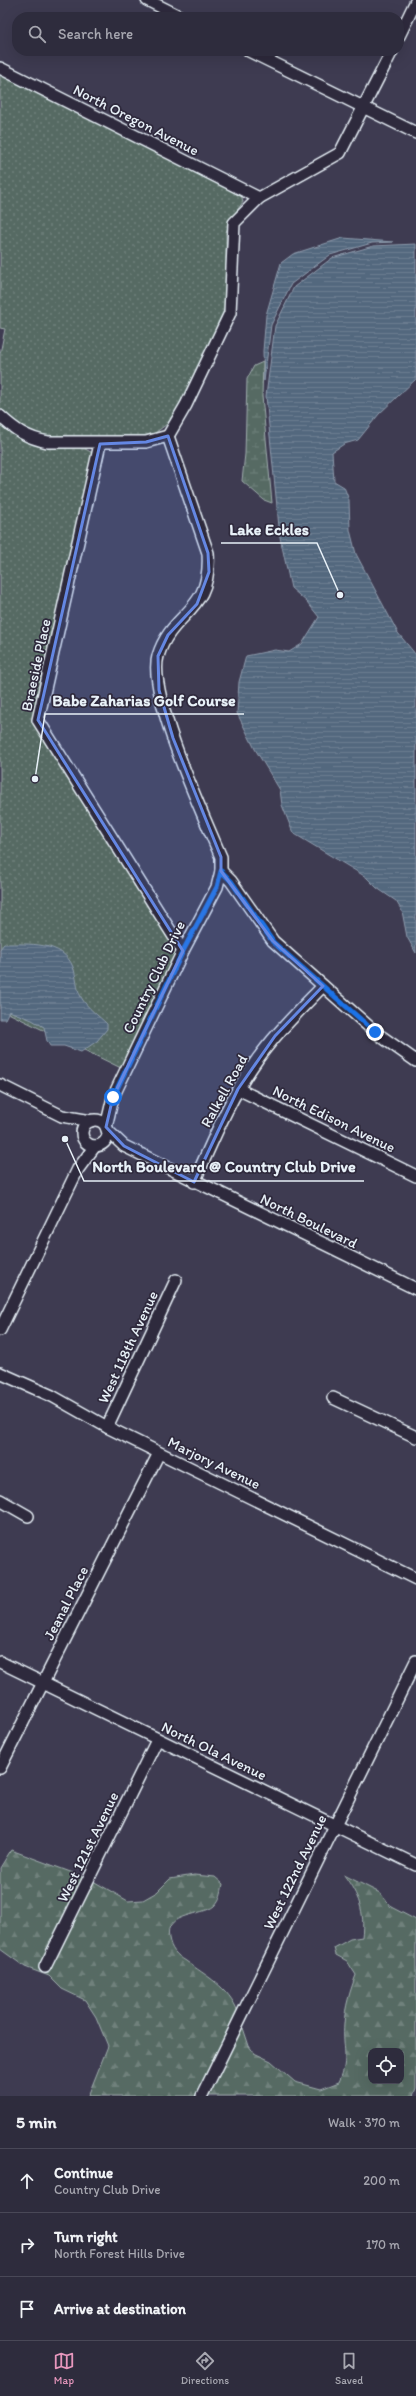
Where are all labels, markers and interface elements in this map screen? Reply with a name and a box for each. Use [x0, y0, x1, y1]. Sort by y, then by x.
search box [12, 12, 404, 56]
icon: search [26, 23, 48, 45]
text: Search here [58, 25, 133, 43]
street label: North Oregon Avenue [70, 80, 202, 160]
callout: Lake Eckles [221, 515, 317, 543]
text: Lake Eckles [229, 520, 309, 539]
street label: Braeside Place [17, 617, 55, 713]
callout: Babe Zaharias Golf Course [45, 686, 244, 714]
text: Babe Zaharias Golf Course [52, 691, 236, 710]
street label: Country Club Drive [119, 918, 189, 1036]
route end [366, 1023, 384, 1041]
street label: Ralkell Road [197, 1052, 251, 1130]
street label: North Edison Avenue [270, 1081, 398, 1157]
route start [104, 1088, 122, 1106]
callout: North Boulevard @ Country Club Drive [84, 1153, 364, 1181]
text: North Boulevard @ Country Club Drive [92, 1157, 356, 1177]
street label: North Boulevard [257, 1190, 361, 1253]
street label: West 118th Avenue [94, 1288, 162, 1406]
street label: Marjory Avenue [165, 1433, 263, 1493]
street label: Jeanal Place [40, 1563, 92, 1643]
street label: North Ola Avenue [159, 1718, 269, 1784]
street label: West 121st Avenue [54, 1789, 122, 1905]
street label: West 122nd Avenue [259, 1812, 331, 1932]
map controls [368, 2048, 404, 2084]
button: locate [368, 2048, 404, 2084]
text: 5 min [16, 2112, 56, 2132]
text: Walk · 370 m [328, 2115, 400, 2130]
text: Continue [54, 2164, 113, 2182]
icon: ahead [16, 2170, 38, 2192]
text: 200 m [363, 2173, 400, 2188]
text: Country Club Drive [54, 2182, 160, 2197]
text: Turn right [54, 2228, 118, 2246]
icon: right [16, 2234, 38, 2256]
text: 170 m [366, 2237, 400, 2252]
text: North Forest Hills Drive [54, 2246, 185, 2261]
icon: arrive [16, 2298, 38, 2320]
text: Arrive at destination [54, 2300, 186, 2318]
tab: Map [53, 2350, 75, 2387]
tab: Directions [181, 2350, 229, 2387]
tab: Saved [335, 2350, 363, 2387]

